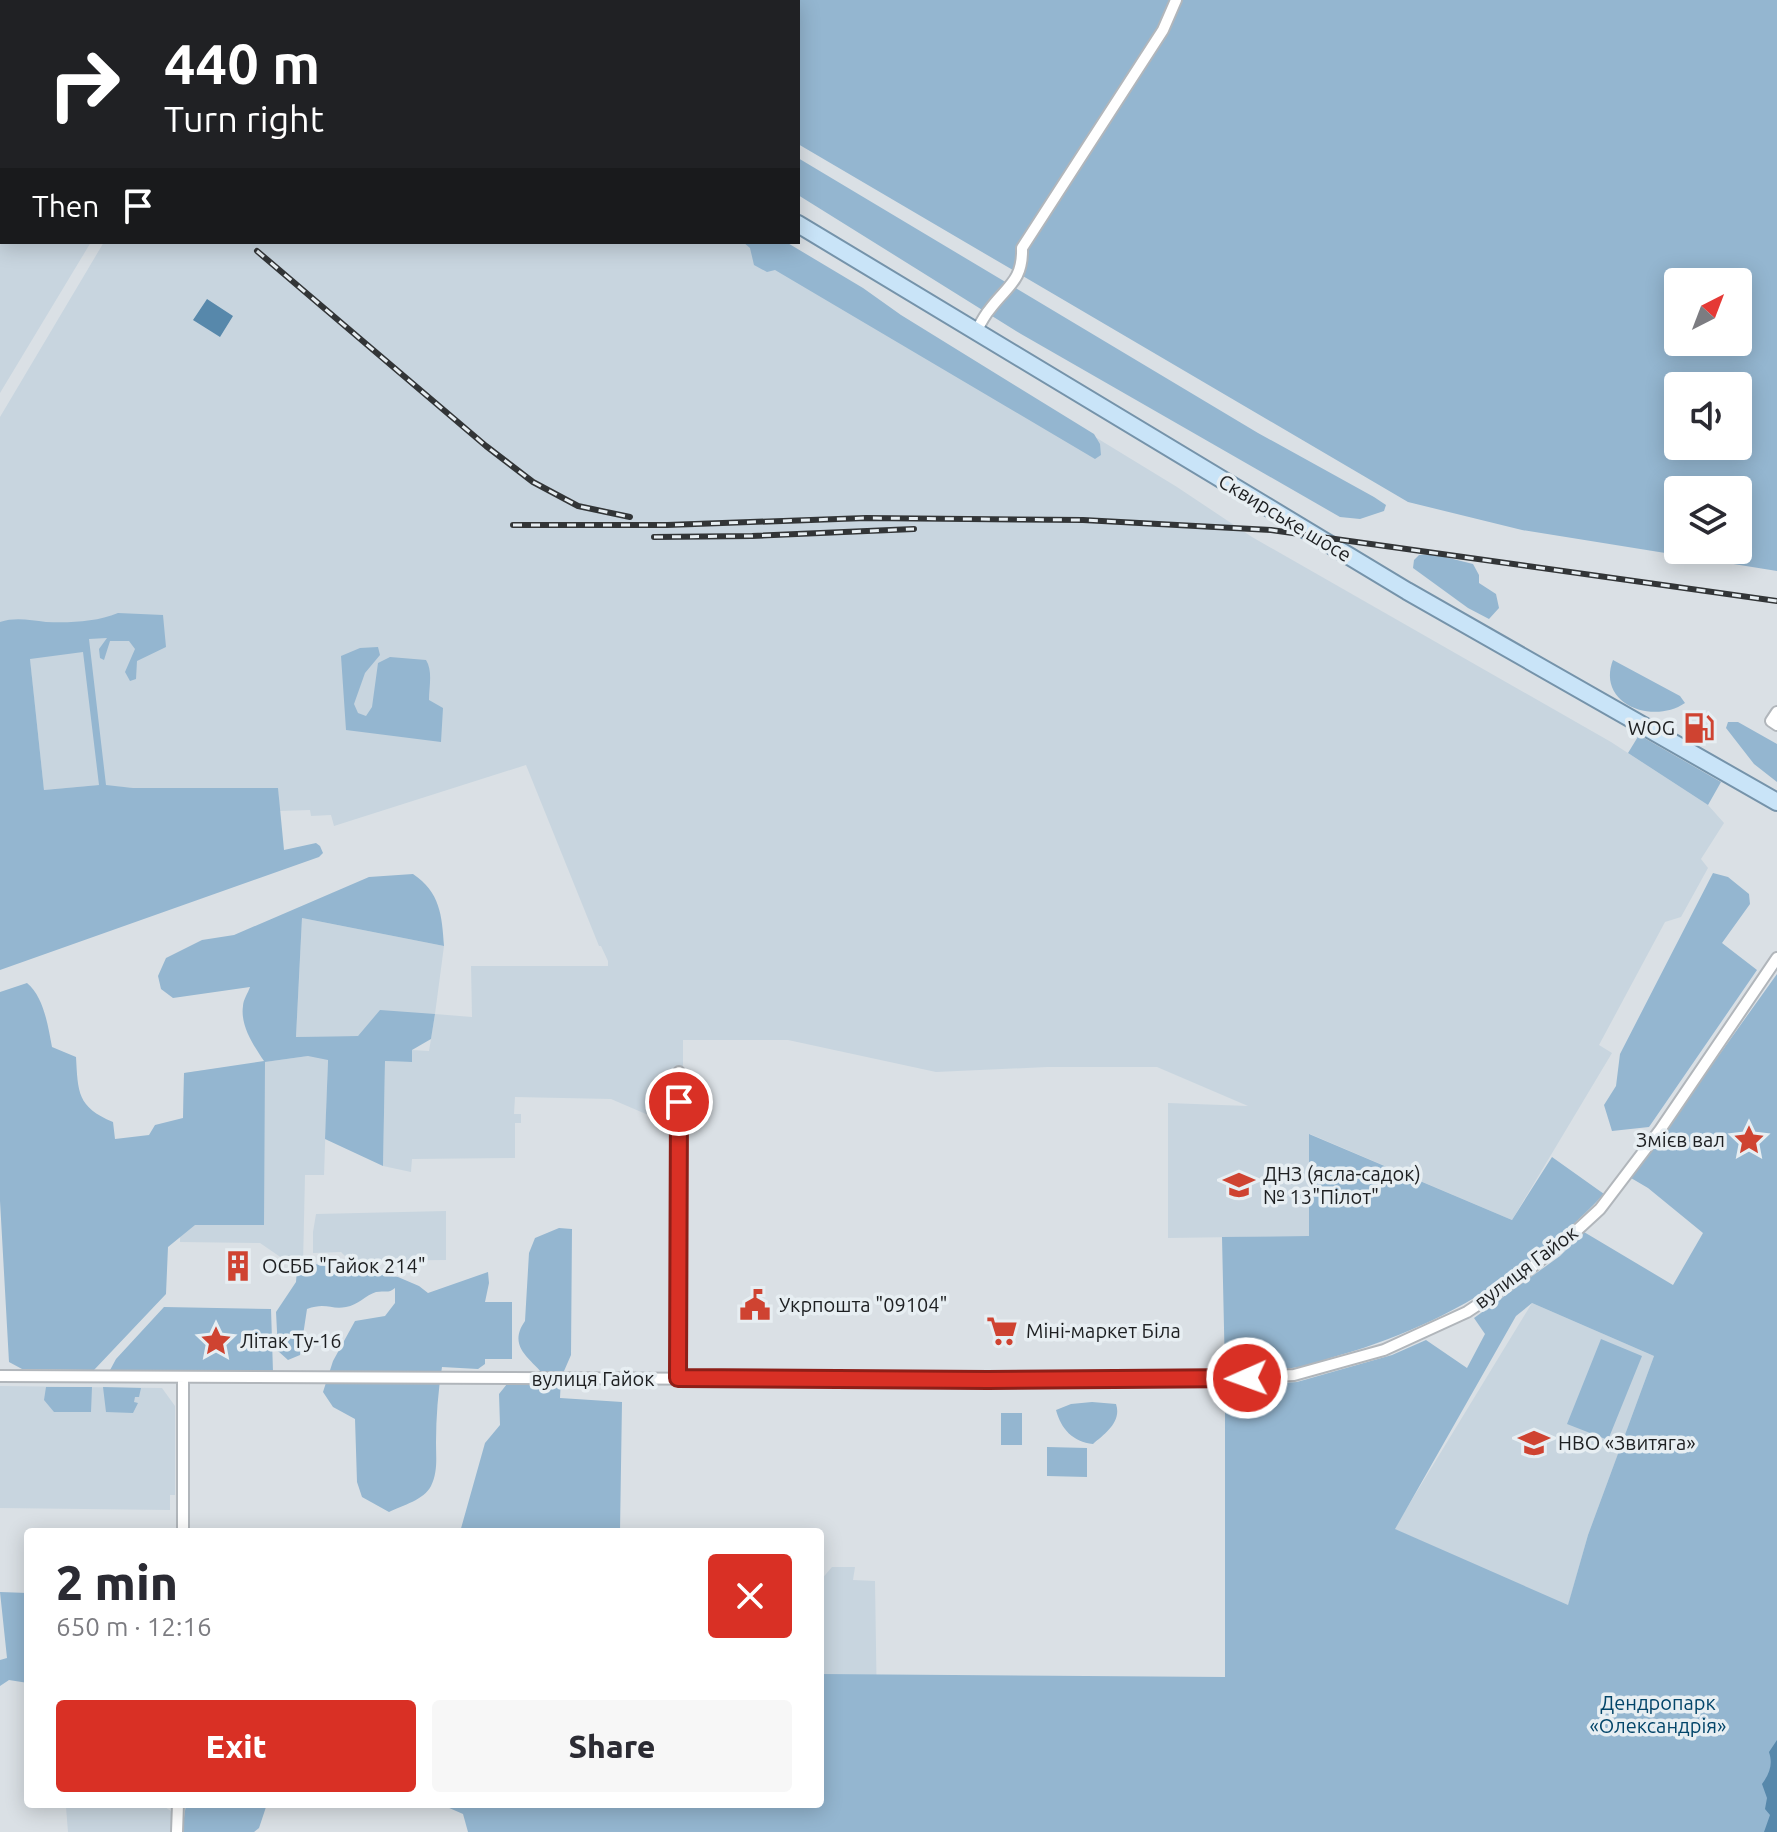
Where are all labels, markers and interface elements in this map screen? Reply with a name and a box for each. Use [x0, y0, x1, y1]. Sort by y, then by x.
icon: right [32, 32, 136, 136]
text: 440 m [164, 32, 320, 95]
text: Turn right [164, 98, 324, 139]
icon: arrive [116, 184, 160, 228]
text: Then [32, 189, 100, 223]
north arrow [1664, 268, 1752, 356]
map controls [1664, 268, 1752, 564]
button: sound [1664, 372, 1752, 460]
street label: Сквирське шосе [1215, 469, 1356, 566]
button: layers [1664, 476, 1752, 564]
fuel station icon: WOG [1682, 711, 1716, 745]
place label: WOG [1628, 716, 1675, 739]
pin [645, 1068, 713, 1136]
icon: arrive [657, 1080, 701, 1124]
place icon: Змієв вал [1732, 1123, 1766, 1157]
place label: Змієв вал [1636, 1128, 1725, 1151]
place label: ДНЗ (ясла-садок) № 13"Пілот" [1263, 1162, 1421, 1208]
school or university icon: ДНЗ (ясла-садок) № 13"Пілот" [1222, 1168, 1256, 1202]
street label: вулиця Гайок [1470, 1220, 1582, 1313]
building icon: ОСББ "Гайок 214" [221, 1249, 255, 1283]
place label: ОСББ "Гайок 214" [262, 1254, 426, 1277]
public building icon: Укрпошта "09104" [738, 1288, 772, 1322]
place label: Укрпошта "09104" [779, 1293, 948, 1316]
supermarket icon: Міні-маркет Біла [985, 1314, 1019, 1348]
place label: Міні-маркет Біла [1026, 1319, 1181, 1342]
place icon: Літак Ту-16 [199, 1324, 233, 1358]
place label: Літак Ту-16 [240, 1329, 342, 1352]
position arrow [1205, 1336, 1289, 1420]
street label: вулиця Гайок [531, 1367, 655, 1390]
school or university icon: НВО «Звитяга» [1517, 1426, 1551, 1460]
place label: НВО «Звитяга» [1558, 1431, 1696, 1454]
button: close [708, 1554, 792, 1638]
text: 2 min [56, 1555, 178, 1609]
text: 650 m · 12:16 [56, 1612, 212, 1641]
park label: Дендропарк «Олександрія» [1589, 1691, 1727, 1737]
button: Exit [56, 1700, 416, 1792]
button: Share [432, 1700, 792, 1792]

